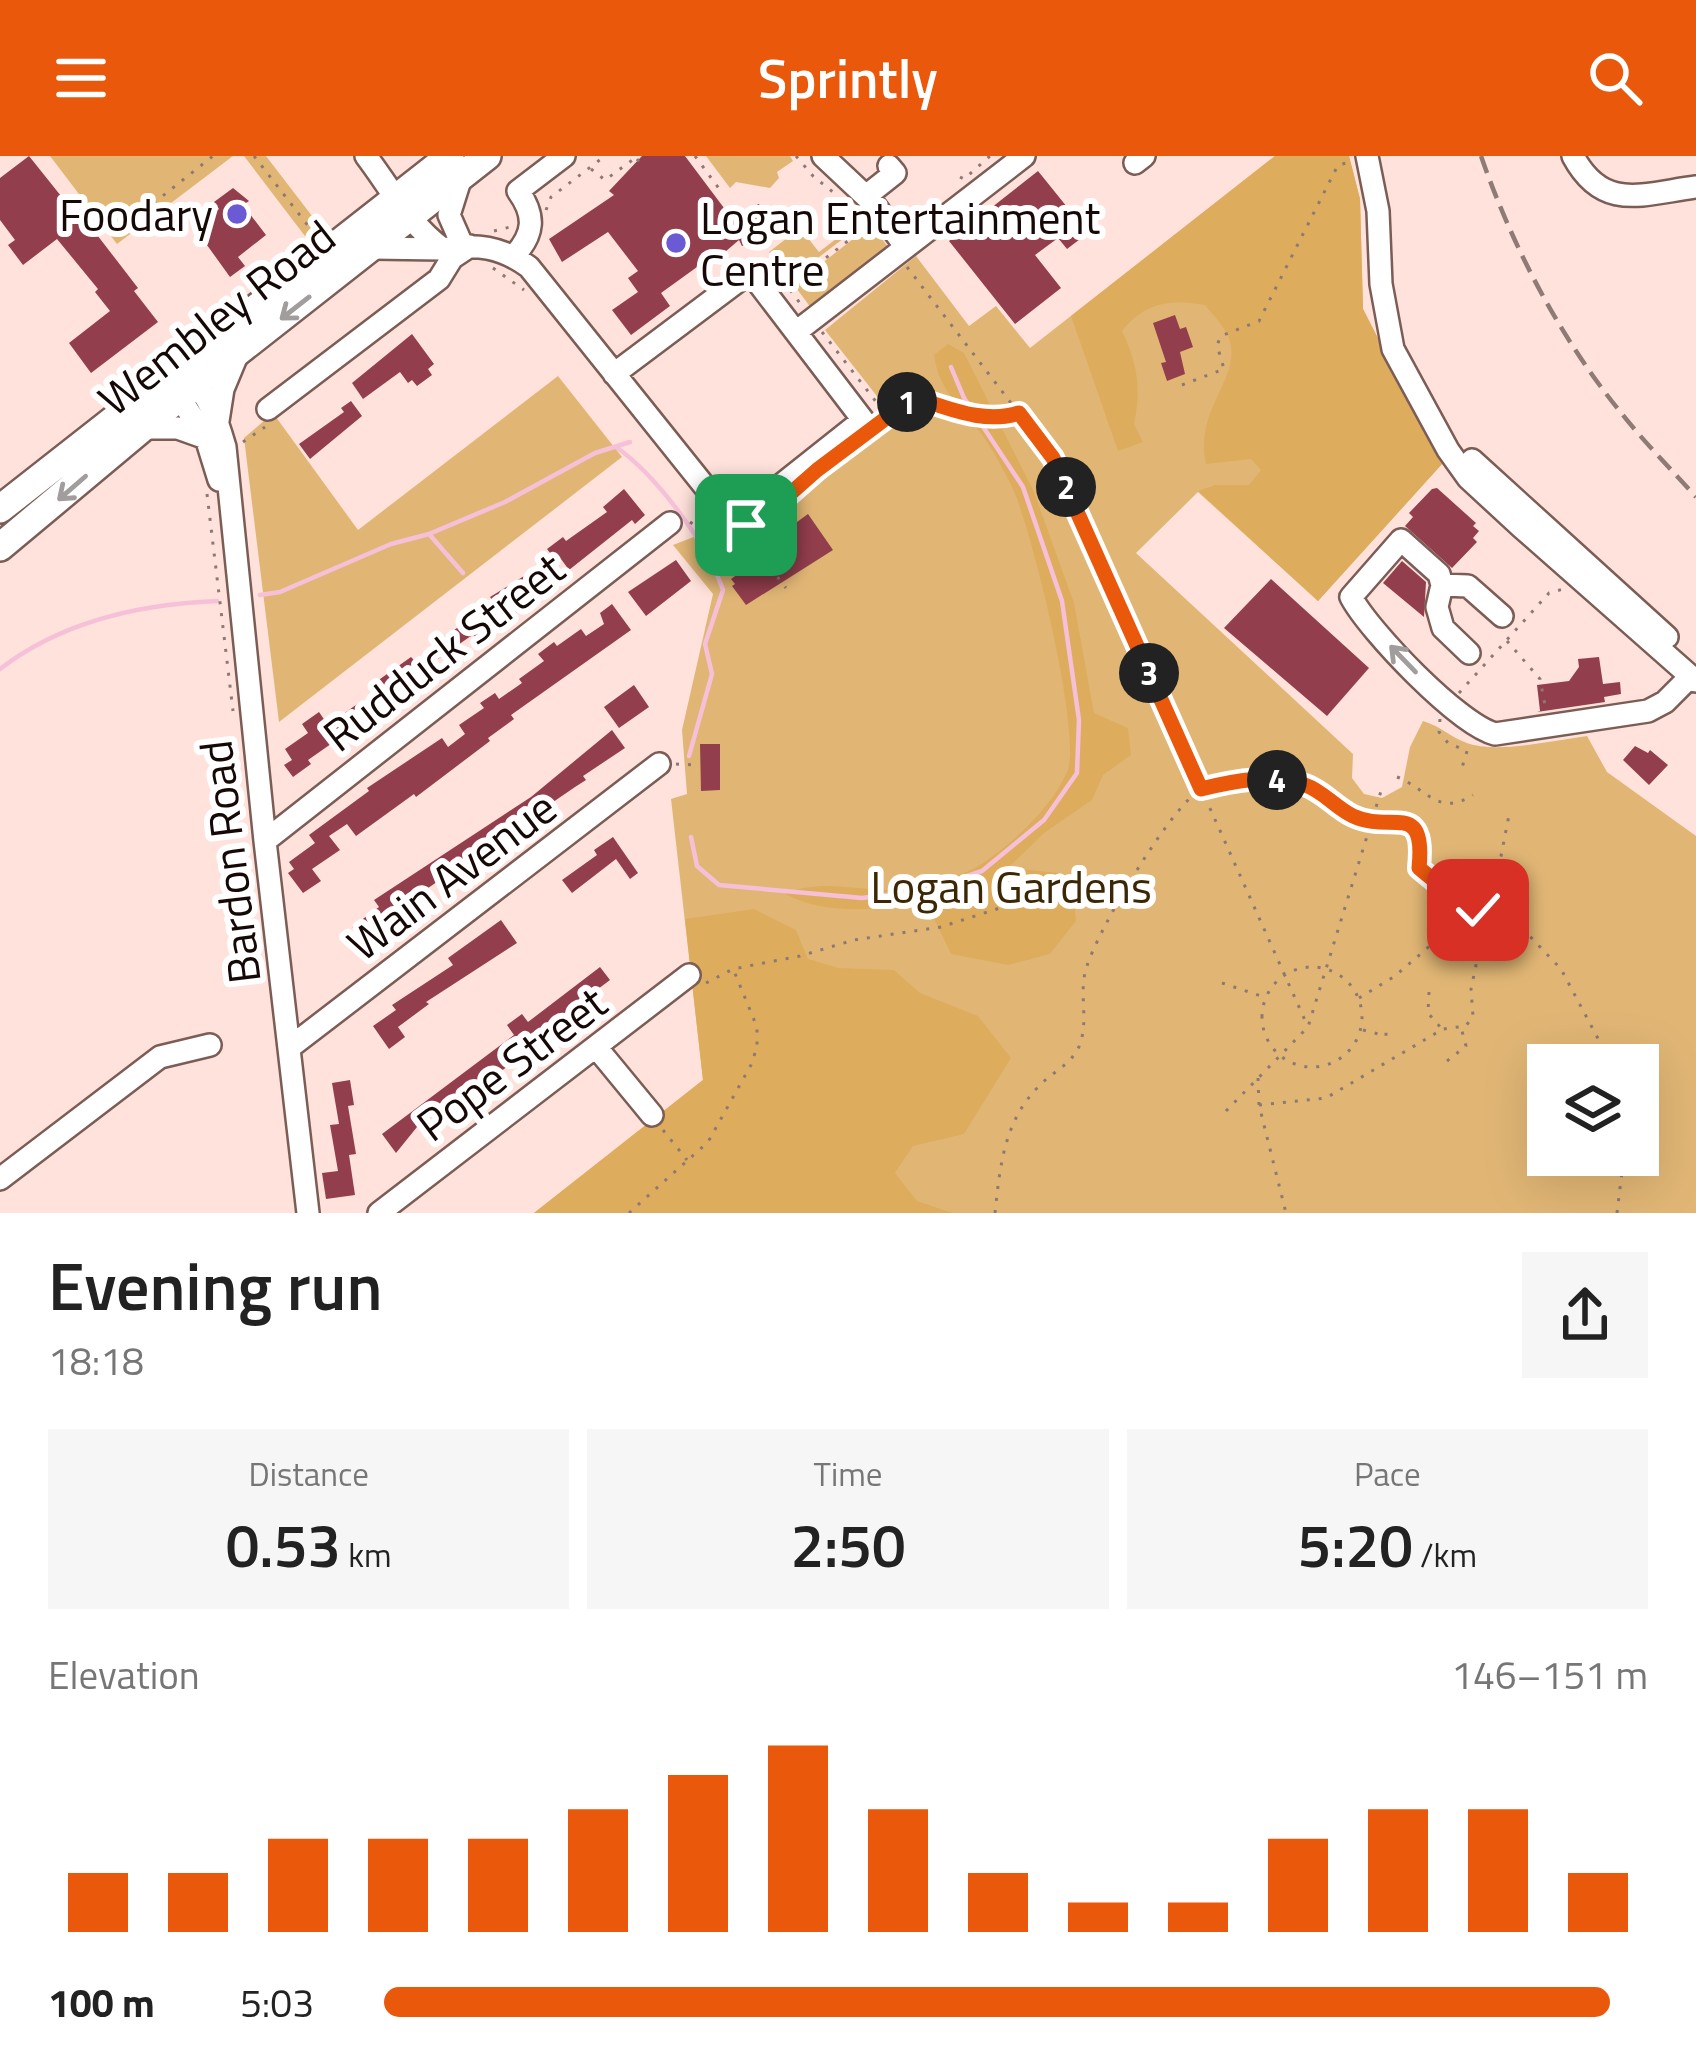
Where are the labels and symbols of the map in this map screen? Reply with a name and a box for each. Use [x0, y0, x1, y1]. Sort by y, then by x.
place label: Foodary [59, 180, 213, 248]
place label: Logan Entertainment Centre [700, 183, 1101, 303]
marker: Foodary [224, 201, 250, 227]
street label: Wembley Road [83, 203, 349, 431]
marker: Logan Entertainment Centre [663, 230, 689, 256]
one-way arrow [279, 295, 312, 320]
pin: 1 [877, 372, 937, 432]
pin: 2 [1036, 457, 1096, 517]
one-way arrow [57, 474, 87, 501]
pin [695, 474, 797, 576]
street label: Rudduck Street [308, 535, 578, 767]
pin: 3 [1119, 643, 1179, 703]
one-way arrow [1390, 645, 1418, 674]
street label: Bardon Road [180, 737, 278, 987]
pin: 4 [1247, 750, 1307, 810]
street label: Wain Avenue [332, 774, 570, 976]
park label: Logan Gardens [870, 852, 1152, 920]
pin [1427, 859, 1529, 961]
street label: Pope Street [402, 969, 621, 1157]

